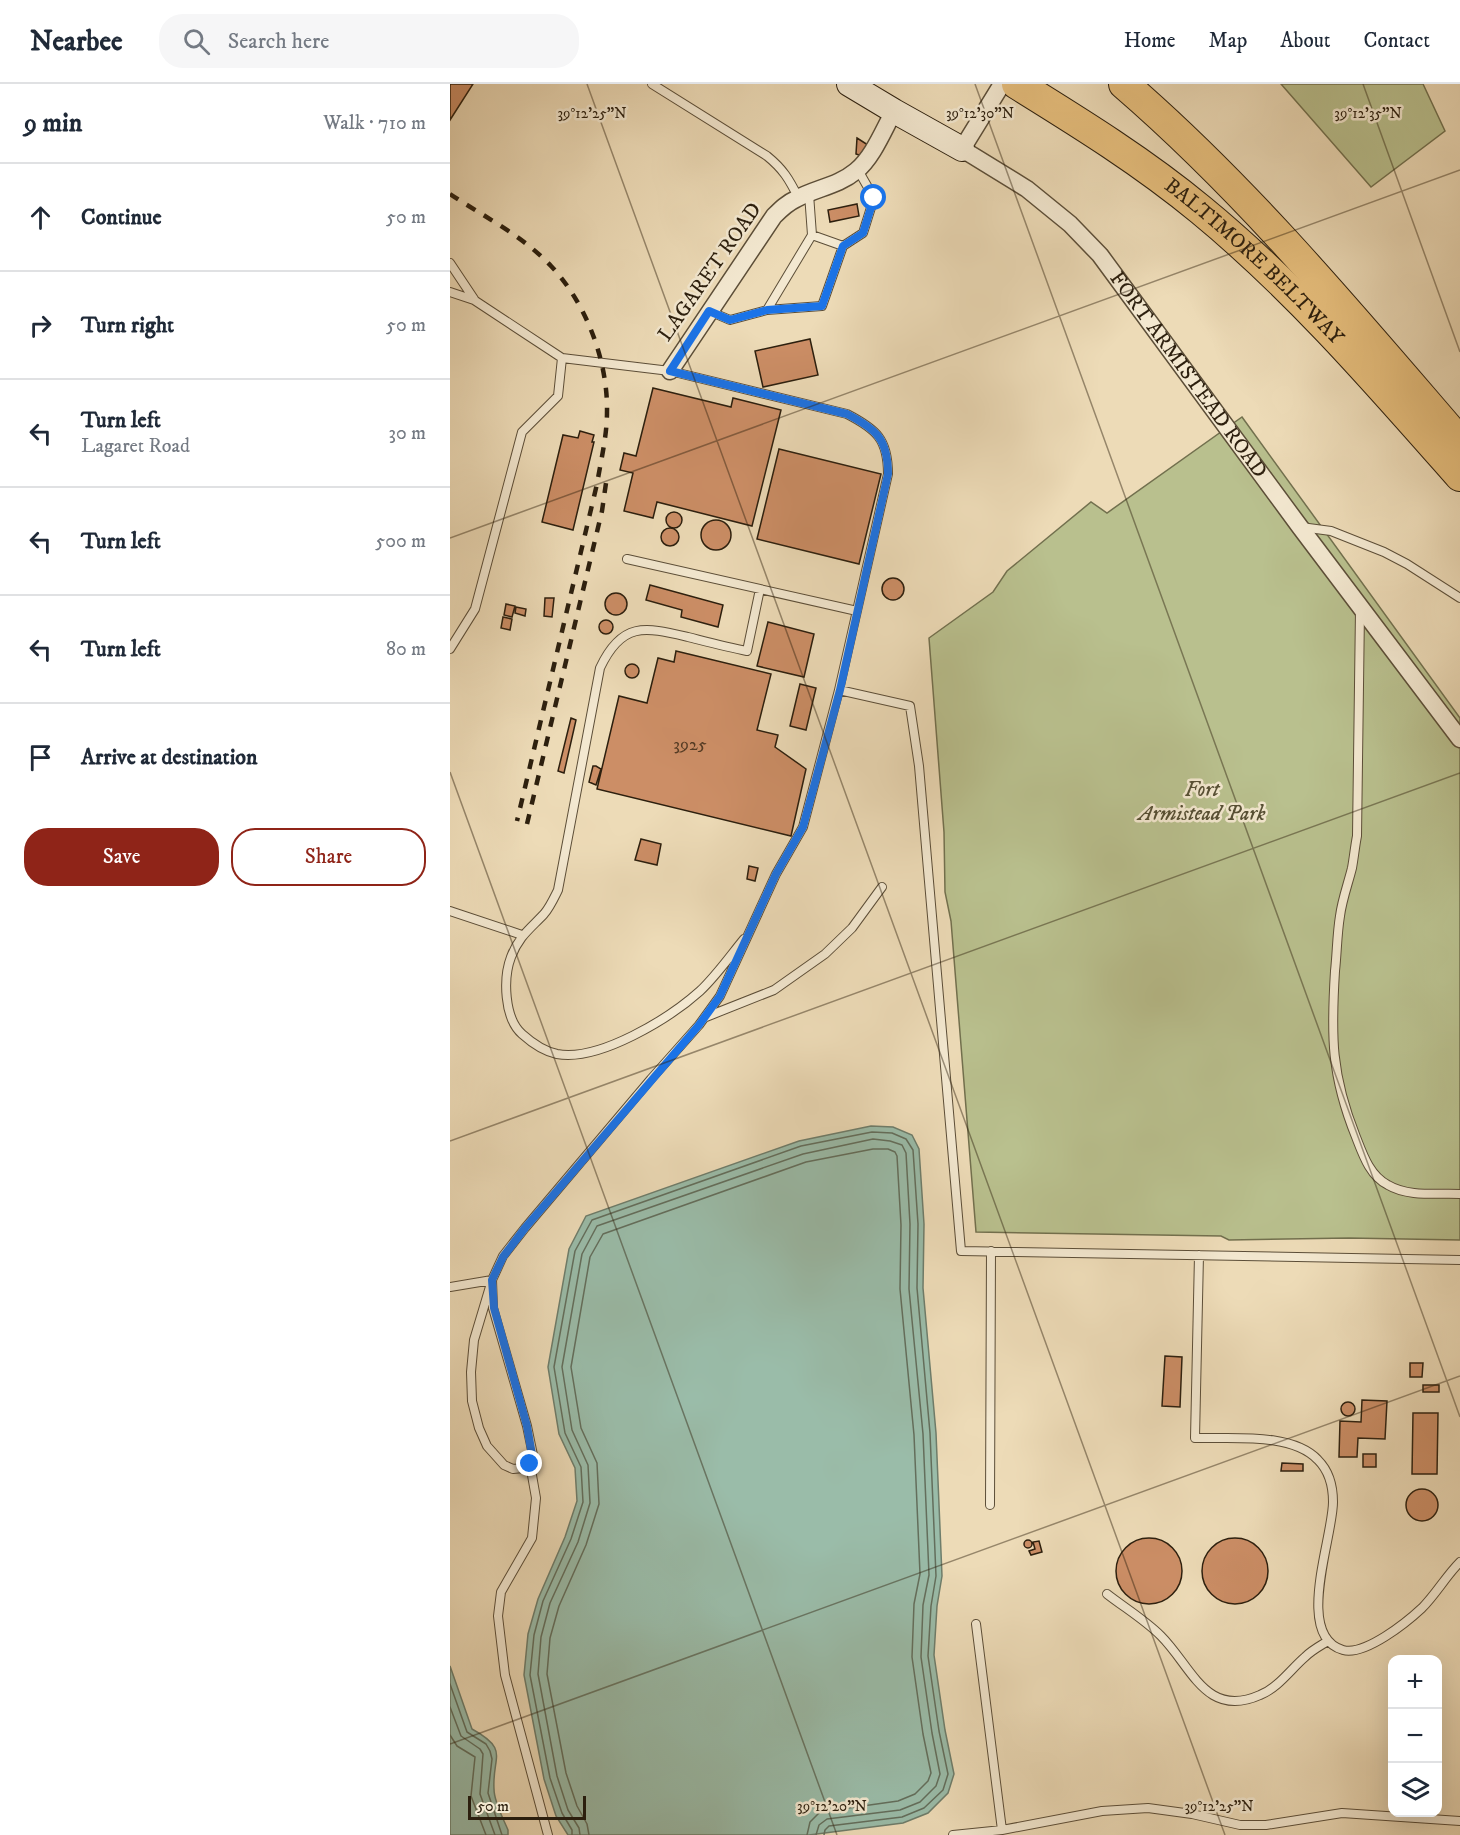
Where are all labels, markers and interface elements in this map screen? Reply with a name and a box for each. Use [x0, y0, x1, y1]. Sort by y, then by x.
search box [159, 14, 579, 68]
text: Nearbee [30, 24, 123, 59]
icon: search [180, 25, 213, 58]
text: Search here [228, 28, 329, 55]
text: Home [1124, 28, 1176, 54]
text: Map [1209, 28, 1247, 54]
text: About [1280, 28, 1331, 54]
text: Contact [1364, 28, 1430, 54]
text: 39°12'25"N [557, 104, 627, 123]
text: 39°12'30"N [946, 104, 1014, 123]
text: 39°12'35"N [1334, 104, 1402, 123]
text: 9 min [24, 107, 82, 140]
text: Walk · 710 m [323, 111, 426, 136]
street label: BALTIMORE BELTWAY [1159, 173, 1349, 351]
route start [860, 184, 886, 210]
street label: LAGARET ROAD [652, 198, 768, 346]
icon: ahead [24, 201, 57, 234]
text: Continue [81, 204, 162, 231]
text: 50 m [386, 205, 426, 230]
street label: FORT ARMISTEAD ROAD [1104, 266, 1273, 483]
icon: right [24, 309, 57, 342]
text: Turn right [81, 312, 174, 339]
text: 50 m [386, 313, 426, 338]
text: Turn left [81, 407, 161, 434]
icon: left [24, 417, 57, 450]
text: 30 m [388, 421, 426, 446]
text: Lagaret Road [81, 434, 190, 459]
icon: left [24, 525, 57, 558]
text: Turn left [81, 528, 161, 555]
text: 500 m [375, 529, 426, 554]
icon: left [24, 633, 57, 666]
text: Turn left [81, 636, 161, 663]
text: 80 m [386, 637, 426, 662]
house number: 3925 [673, 734, 707, 756]
icon: arrive [24, 741, 57, 774]
text: Arrive at destination [81, 744, 258, 771]
park label: Fort Armistead Park [1137, 777, 1266, 827]
button: Save [24, 828, 219, 886]
button: Share [231, 828, 426, 886]
route end [516, 1450, 542, 1476]
map controls [1388, 1655, 1442, 1817]
button: + [1388, 1655, 1442, 1709]
button: − [1388, 1709, 1442, 1763]
button: layers [1388, 1763, 1442, 1817]
scale bar [468, 1793, 586, 1820]
text: 50 m [477, 1796, 509, 1816]
text: 39°12'20"N [797, 1797, 867, 1816]
text: 39°12'25"N [1184, 1797, 1254, 1816]

